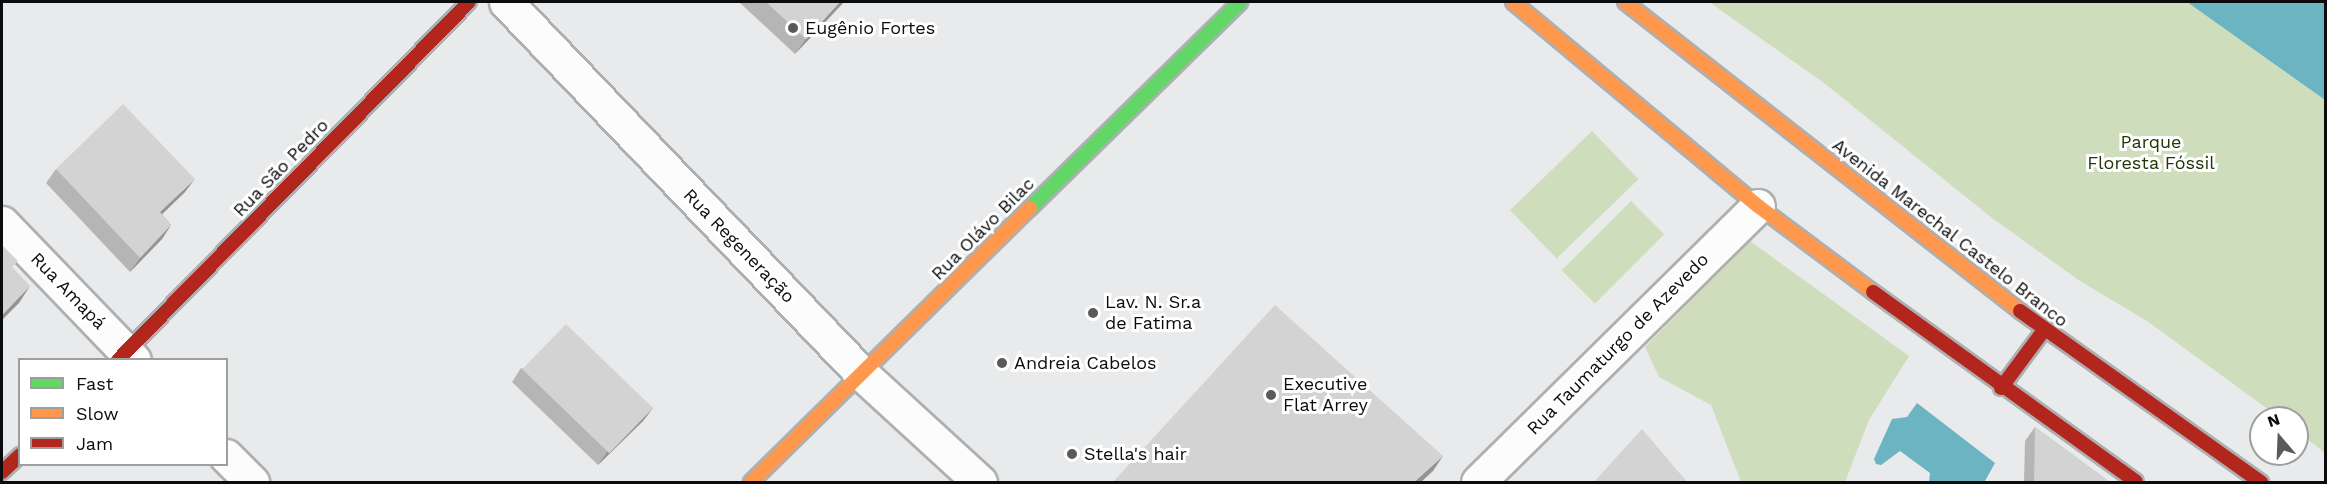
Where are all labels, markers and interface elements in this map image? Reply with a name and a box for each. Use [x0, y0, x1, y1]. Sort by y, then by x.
place label: Eugênio Fortes [805, 17, 935, 39]
marker: Eugênio Fortes [786, 21, 800, 35]
street label: Rua São Pedro [229, 114, 333, 222]
park label: Parque Floresta Fóssil [2087, 132, 2215, 174]
street label: Avenida Marechal Castelo Branco [1828, 134, 2072, 332]
street label: Rua Olávo Bilac [927, 173, 1039, 285]
street label: Rua Regeneração [679, 184, 799, 308]
street label: Rua Amapá [26, 248, 110, 334]
street label: Rua Taumaturgo de Azevedo [1522, 248, 1714, 440]
place label: Lav. N. Sr.a de Fatima [1105, 292, 1201, 334]
marker: Lav. N. Sr.a de Fatima [1086, 306, 1100, 320]
place label: Andreia Cabelos [1014, 352, 1157, 374]
marker: Andreia Cabelos [995, 356, 1009, 370]
legend [18, 358, 228, 466]
text: Fast [76, 373, 113, 394]
place label: Executive Flat Arrey [1283, 374, 1369, 416]
marker: Executive Flat Arrey [1264, 388, 1278, 402]
text: Slow [76, 403, 119, 424]
north arrow [2249, 406, 2309, 466]
text: N [2265, 409, 2282, 431]
text: Jam [76, 433, 113, 454]
place label: Stella's hair [1084, 443, 1187, 465]
marker: Stella's hair [1065, 447, 1079, 461]

